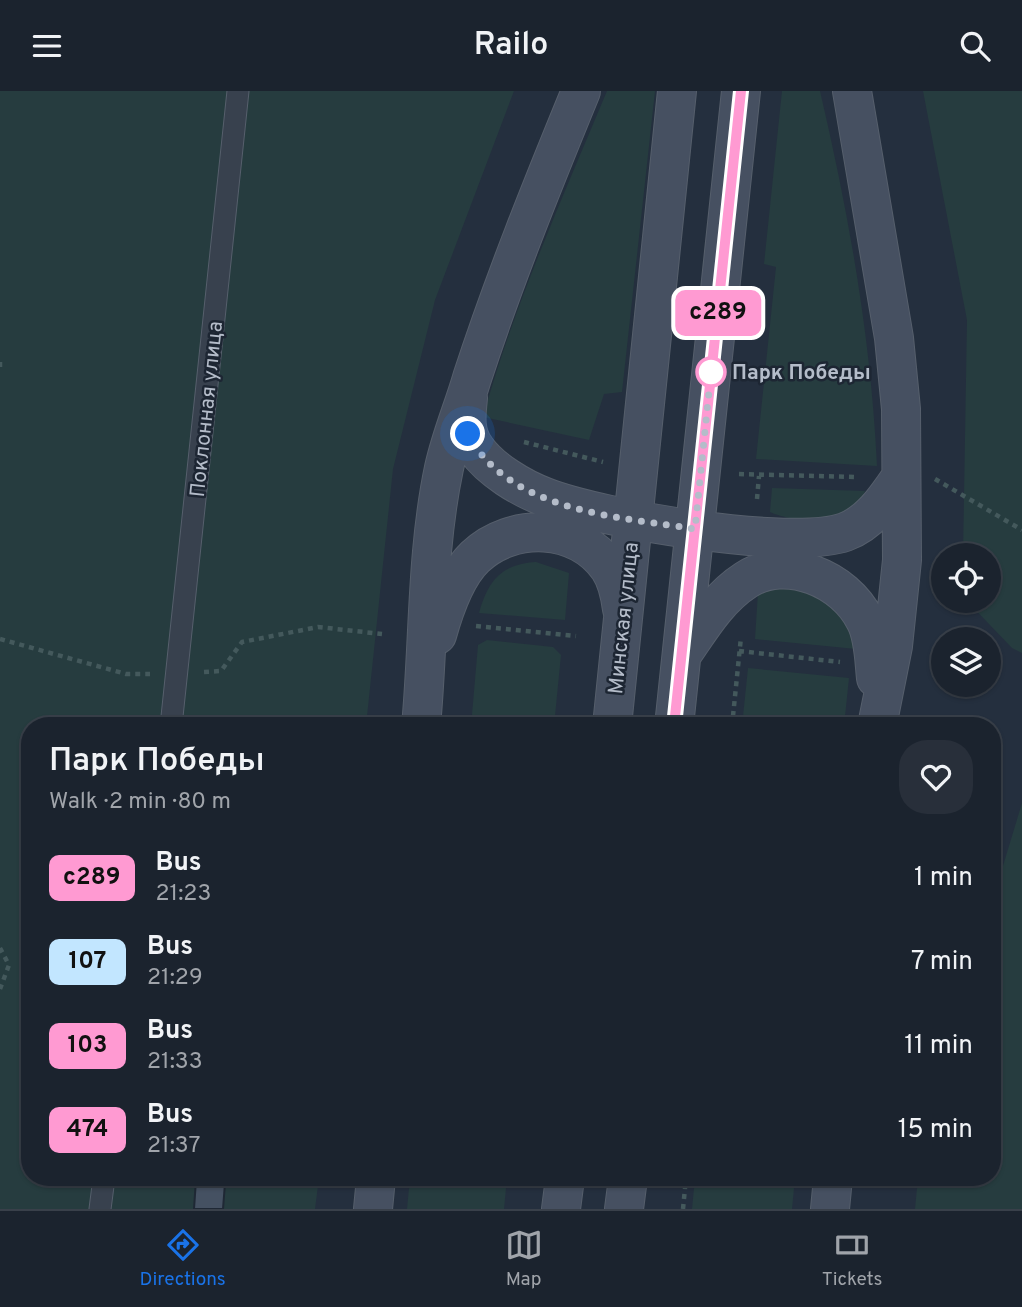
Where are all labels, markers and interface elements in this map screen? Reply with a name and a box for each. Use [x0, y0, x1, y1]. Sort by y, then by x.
text: Railo [474, 26, 548, 66]
icon: menu [28, 27, 66, 65]
icon: search [956, 27, 994, 65]
line badge: с289 [669, 290, 767, 336]
text: с289 [689, 298, 747, 328]
street label: Поклонная улица [185, 320, 230, 498]
marker: Парк Победы [696, 357, 726, 387]
place label: Парк Победы [732, 360, 871, 387]
your location [450, 416, 485, 451]
street label: Минская улица [603, 541, 646, 695]
map controls [931, 543, 1001, 697]
button: locate [931, 543, 1001, 613]
button: layers [931, 627, 1001, 697]
button: heart [899, 740, 973, 814]
text: Парк Победы [49, 741, 265, 783]
text: Walk · 2 min · 80 m [49, 788, 231, 817]
text: Bus [156, 847, 202, 880]
text: 1 min [914, 862, 973, 895]
text: с289 [63, 863, 121, 893]
text: 21:23 [156, 880, 211, 909]
text: Bus [147, 931, 193, 964]
text: 7 min [911, 946, 973, 979]
text: 107 [69, 947, 106, 977]
text: 21:29 [147, 964, 203, 993]
text: Bus [147, 1015, 193, 1048]
text: 11 min [904, 1030, 973, 1063]
text: 103 [68, 1031, 107, 1061]
text: 21:33 [147, 1048, 203, 1077]
text: Bus [147, 1099, 193, 1132]
text: 15 min [898, 1114, 973, 1147]
text: 474 [67, 1115, 108, 1145]
text: 21:37 [147, 1132, 200, 1161]
tab: Directions [139, 1226, 226, 1292]
tab: Map [505, 1226, 543, 1292]
tab: Tickets [822, 1226, 883, 1292]

